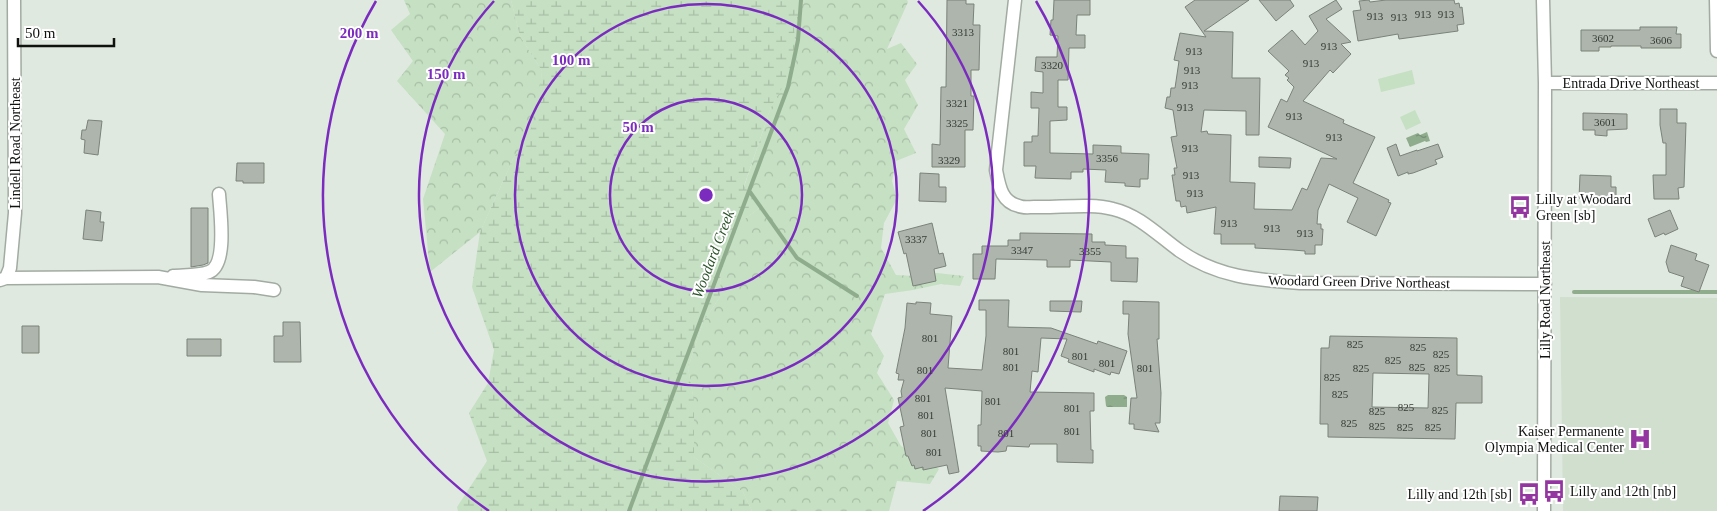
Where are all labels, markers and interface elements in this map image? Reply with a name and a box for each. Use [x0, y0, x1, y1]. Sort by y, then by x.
house number: 913 [1415, 8, 1432, 20]
house number: 913 [1438, 8, 1455, 20]
house number: 913 [1367, 10, 1384, 22]
house number: 913 [1391, 11, 1408, 23]
scale bar [18, 15, 114, 47]
text: 50 m [25, 25, 56, 41]
text: 200 m [340, 25, 379, 41]
house number: 3313 [952, 26, 975, 38]
house number: 3602 [1592, 32, 1614, 44]
house number: 3606 [1650, 34, 1673, 46]
house number: 913 [1321, 40, 1338, 52]
house number: 913 [1186, 45, 1203, 57]
text: 100 m [552, 52, 591, 68]
house number: 913 [1303, 57, 1320, 69]
house number: 3320 [1041, 59, 1064, 71]
house number: 913 [1184, 64, 1201, 76]
text: 150 m [427, 66, 466, 82]
street label: Entrada Drive Northeast [1563, 76, 1700, 91]
street label: Lindell Road Northeast [8, 77, 23, 209]
house number: 913 [1182, 79, 1199, 91]
house number: 3321 [946, 97, 968, 109]
house number: 913 [1177, 101, 1194, 113]
house number: 913 [1286, 110, 1303, 122]
house number: 3601 [1594, 116, 1616, 128]
house number: 3325 [946, 117, 969, 129]
text: 50 m [622, 119, 654, 135]
house number: 913 [1326, 131, 1343, 143]
house number: 913 [1182, 142, 1199, 154]
house number: 3356 [1096, 152, 1119, 164]
house number: 3329 [938, 154, 961, 166]
house number: 913 [1183, 169, 1200, 181]
centre of rings [697, 186, 715, 204]
house number: 913 [1187, 187, 1204, 199]
place label: Lilly at Woodard Green [sb] [1536, 192, 1631, 223]
bus stop icon: Lilly at Woodard Green [sb] [1507, 194, 1533, 220]
water label: Woodard Creek [689, 207, 737, 300]
house number: 913 [1221, 217, 1238, 229]
house number: 913 [1264, 222, 1281, 234]
house number: 913 [1297, 227, 1314, 239]
house number: 3337 [905, 233, 928, 245]
street label: Lilly Road Northeast [1538, 241, 1553, 359]
house number: 3347 [1011, 244, 1034, 256]
house number: 3355 [1079, 245, 1102, 257]
street label: Woodard Green Drive Northeast [1268, 273, 1450, 291]
house number: 801 [922, 332, 938, 344]
house number: 825 [1347, 338, 1364, 350]
house number: 825 [1410, 341, 1427, 353]
house number: 801 [1003, 345, 1019, 357]
house number: 825 [1433, 348, 1450, 360]
house number: 801 [1072, 350, 1088, 362]
house number: 825 [1385, 354, 1402, 366]
house number: 801 [1099, 357, 1115, 369]
house number: 801 [1003, 361, 1019, 373]
house number: 825 [1409, 361, 1426, 373]
house number: 801 [1137, 362, 1153, 374]
house number: 825 [1353, 362, 1370, 374]
house number: 825 [1434, 362, 1451, 374]
house number: 801 [917, 364, 933, 376]
house number: 825 [1324, 371, 1341, 383]
house number: 825 [1332, 388, 1349, 400]
house number: 801 [915, 392, 931, 404]
house number: 801 [985, 395, 1001, 407]
house number: 825 [1398, 401, 1415, 413]
house number: 801 [1064, 402, 1080, 414]
house number: 825 [1432, 404, 1449, 416]
house number: 825 [1369, 405, 1386, 417]
house number: 801 [918, 409, 934, 421]
house number: 825 [1341, 417, 1358, 429]
house number: 825 [1369, 420, 1386, 432]
house number: 825 [1397, 421, 1414, 433]
house number: 825 [1425, 421, 1442, 433]
place label: Kaiser Permanente Olympia Medical Center [1485, 424, 1624, 455]
house number: 801 [1064, 425, 1080, 437]
hospital icon: Kaiser Permanente Olympia Medical Center [1627, 426, 1653, 452]
house number: 801 [921, 427, 937, 439]
house number: 801 [998, 427, 1014, 439]
house number: 801 [926, 446, 942, 458]
bus stop icon: Lilly and 12th [nb] [1541, 478, 1567, 504]
bus stop icon: Lilly and 12th [sb] [1516, 481, 1542, 507]
place label: Lilly and 12th [nb] [1570, 484, 1676, 499]
place label: Lilly and 12th [sb] [1407, 487, 1512, 502]

